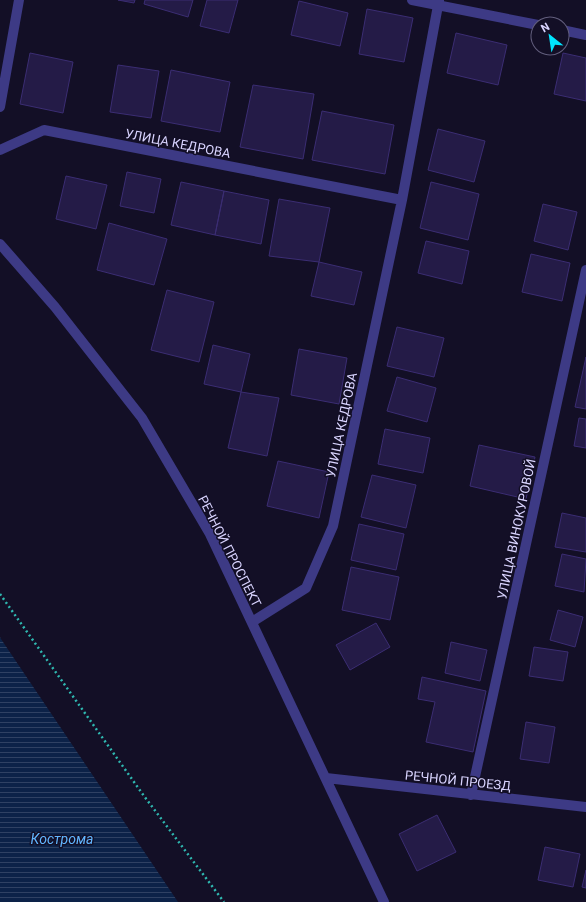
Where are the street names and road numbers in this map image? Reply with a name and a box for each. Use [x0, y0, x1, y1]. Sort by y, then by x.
street label: УЛИЦА КЕДРОВА [124, 126, 232, 161]
street label: УЛИЦА КЕДРОВА [323, 371, 360, 479]
street label: УЛИЦА ВИНОКУРОВОЙ [494, 457, 539, 601]
street label: РЕЧНОЙ ПРОСПЕКТ [195, 493, 264, 610]
street label: РЕЧНОЙ ПРОЕЗД [404, 767, 512, 794]

